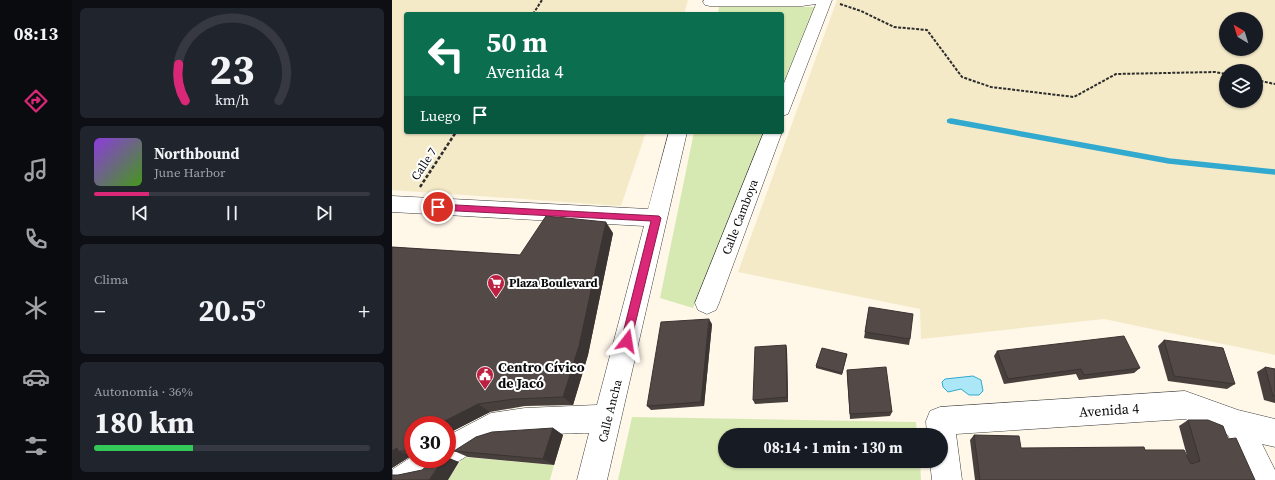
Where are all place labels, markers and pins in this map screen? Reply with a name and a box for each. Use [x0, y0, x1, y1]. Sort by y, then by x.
pin [421, 190, 455, 224]
supermarket icon: Plaza Boulevard [486, 273, 506, 298]
place label: Plaza Boulevard [509, 275, 598, 291]
place label: Centro Cívico de Jacó [498, 357, 585, 393]
public building icon: Centro Cívico de Jacó [475, 365, 495, 390]

